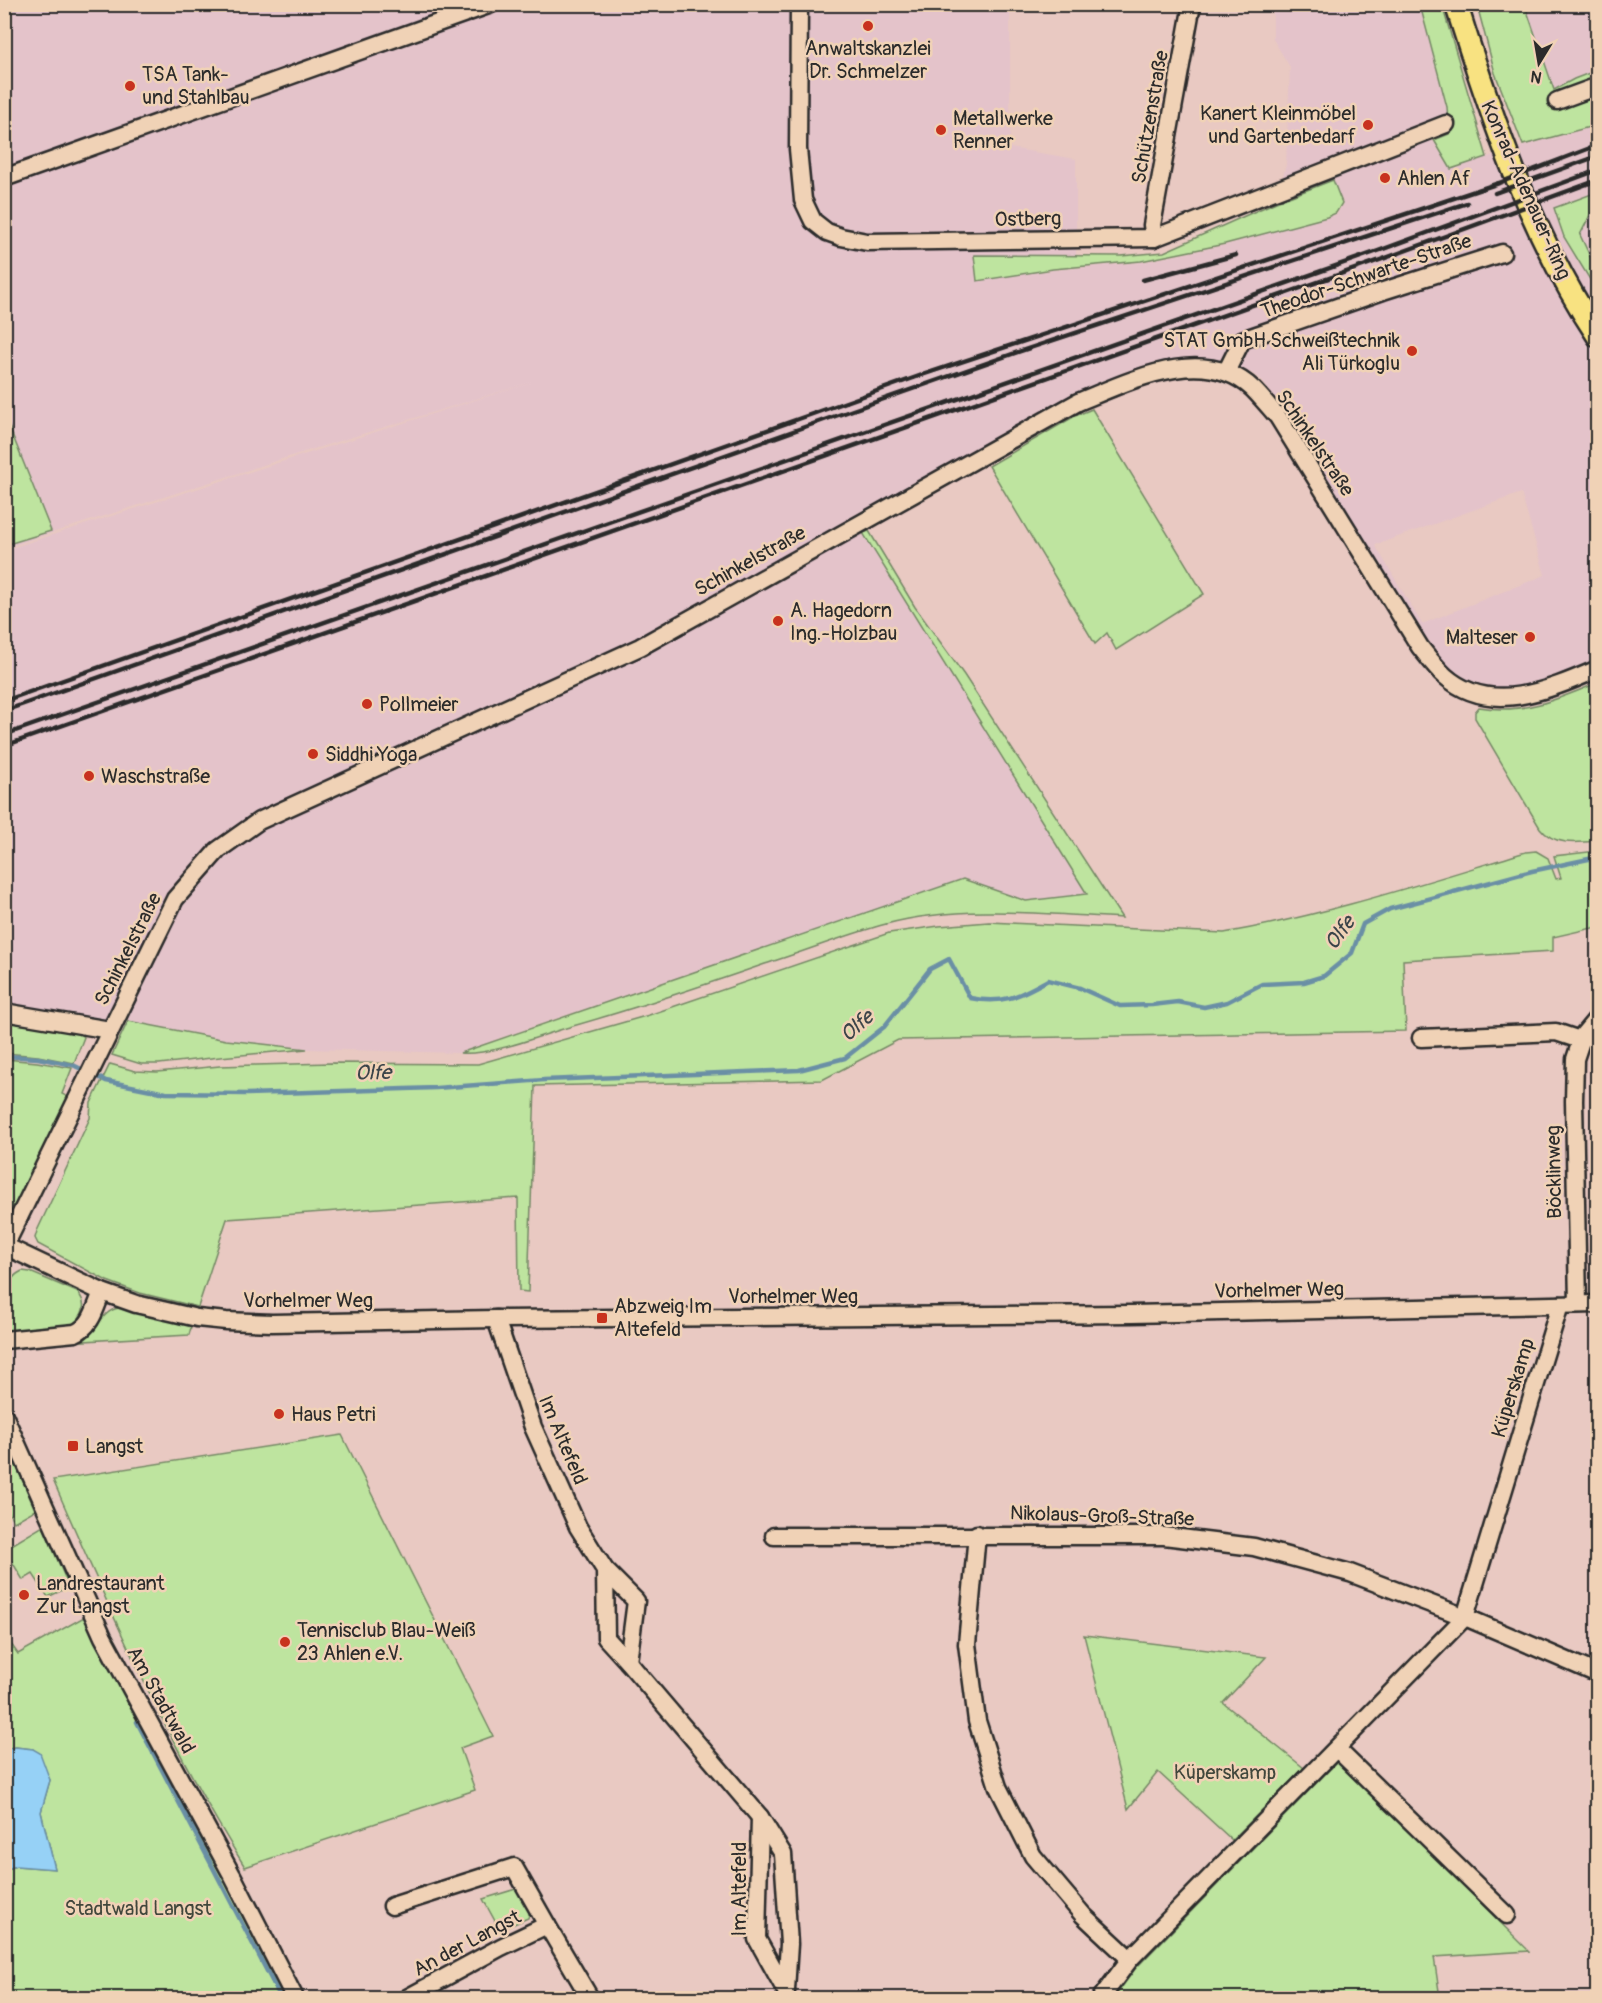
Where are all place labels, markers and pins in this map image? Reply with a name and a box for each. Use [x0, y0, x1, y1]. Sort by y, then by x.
marker: Anwaltskanzlei Dr. Schmelzer [861, 19, 875, 33]
place label: Anwaltskanzlei Dr. Schmelzer [805, 36, 931, 84]
place label: TSA Tank- und Stahlbau [142, 62, 249, 110]
marker: TSA Tank- und Stahlbau [123, 79, 137, 93]
place label: Kanert Kleinmöbel und Gartenbedarf [1200, 101, 1356, 149]
place label: Metallwerke Renner [953, 106, 1053, 154]
marker: Kanert Kleinmöbel und Gartenbedarf [1361, 118, 1375, 132]
marker: Metallwerke Renner [934, 123, 948, 137]
place label: Ahlen Af [1397, 166, 1470, 191]
marker: Ahlen Af [1378, 171, 1392, 185]
place label: STAT GmbH Schweißtechnik Ali Türkoglu [1163, 328, 1401, 376]
marker: STAT GmbH Schweißtechnik Ali Türkoglu [1405, 344, 1419, 358]
place label: A. Hagedorn Ing.-Holzbau [790, 598, 897, 646]
marker: A. Hagedorn Ing.-Holzbau [771, 614, 785, 628]
place label: Malteser [1446, 625, 1518, 650]
marker: Malteser [1523, 630, 1537, 644]
place label: Pollmeier [379, 692, 458, 717]
marker: Pollmeier [360, 697, 374, 711]
place label: Siddhi Yoga [325, 742, 417, 767]
marker: Siddhi Yoga [306, 747, 320, 761]
place label: Waschstraße [101, 764, 210, 789]
marker: Waschstraße [82, 769, 96, 783]
place label: Abzweig Im Altefeld [614, 1294, 712, 1342]
marker: Abzweig Im Altefeld [595, 1311, 609, 1325]
place label: Haus Petri [291, 1402, 376, 1427]
marker: Haus Petri [272, 1407, 286, 1421]
place label: Langst [85, 1434, 144, 1459]
marker: Langst [66, 1439, 80, 1453]
place label: Landrestaurant Zur Langst [36, 1571, 166, 1619]
marker: Landrestaurant Zur Langst [17, 1588, 31, 1602]
place label: Tennisclub Blau-Weiß 23 Ahlen e.V. [297, 1618, 476, 1666]
marker: Tennisclub Blau-Weiß 23 Ahlen e.V. [278, 1635, 292, 1649]

